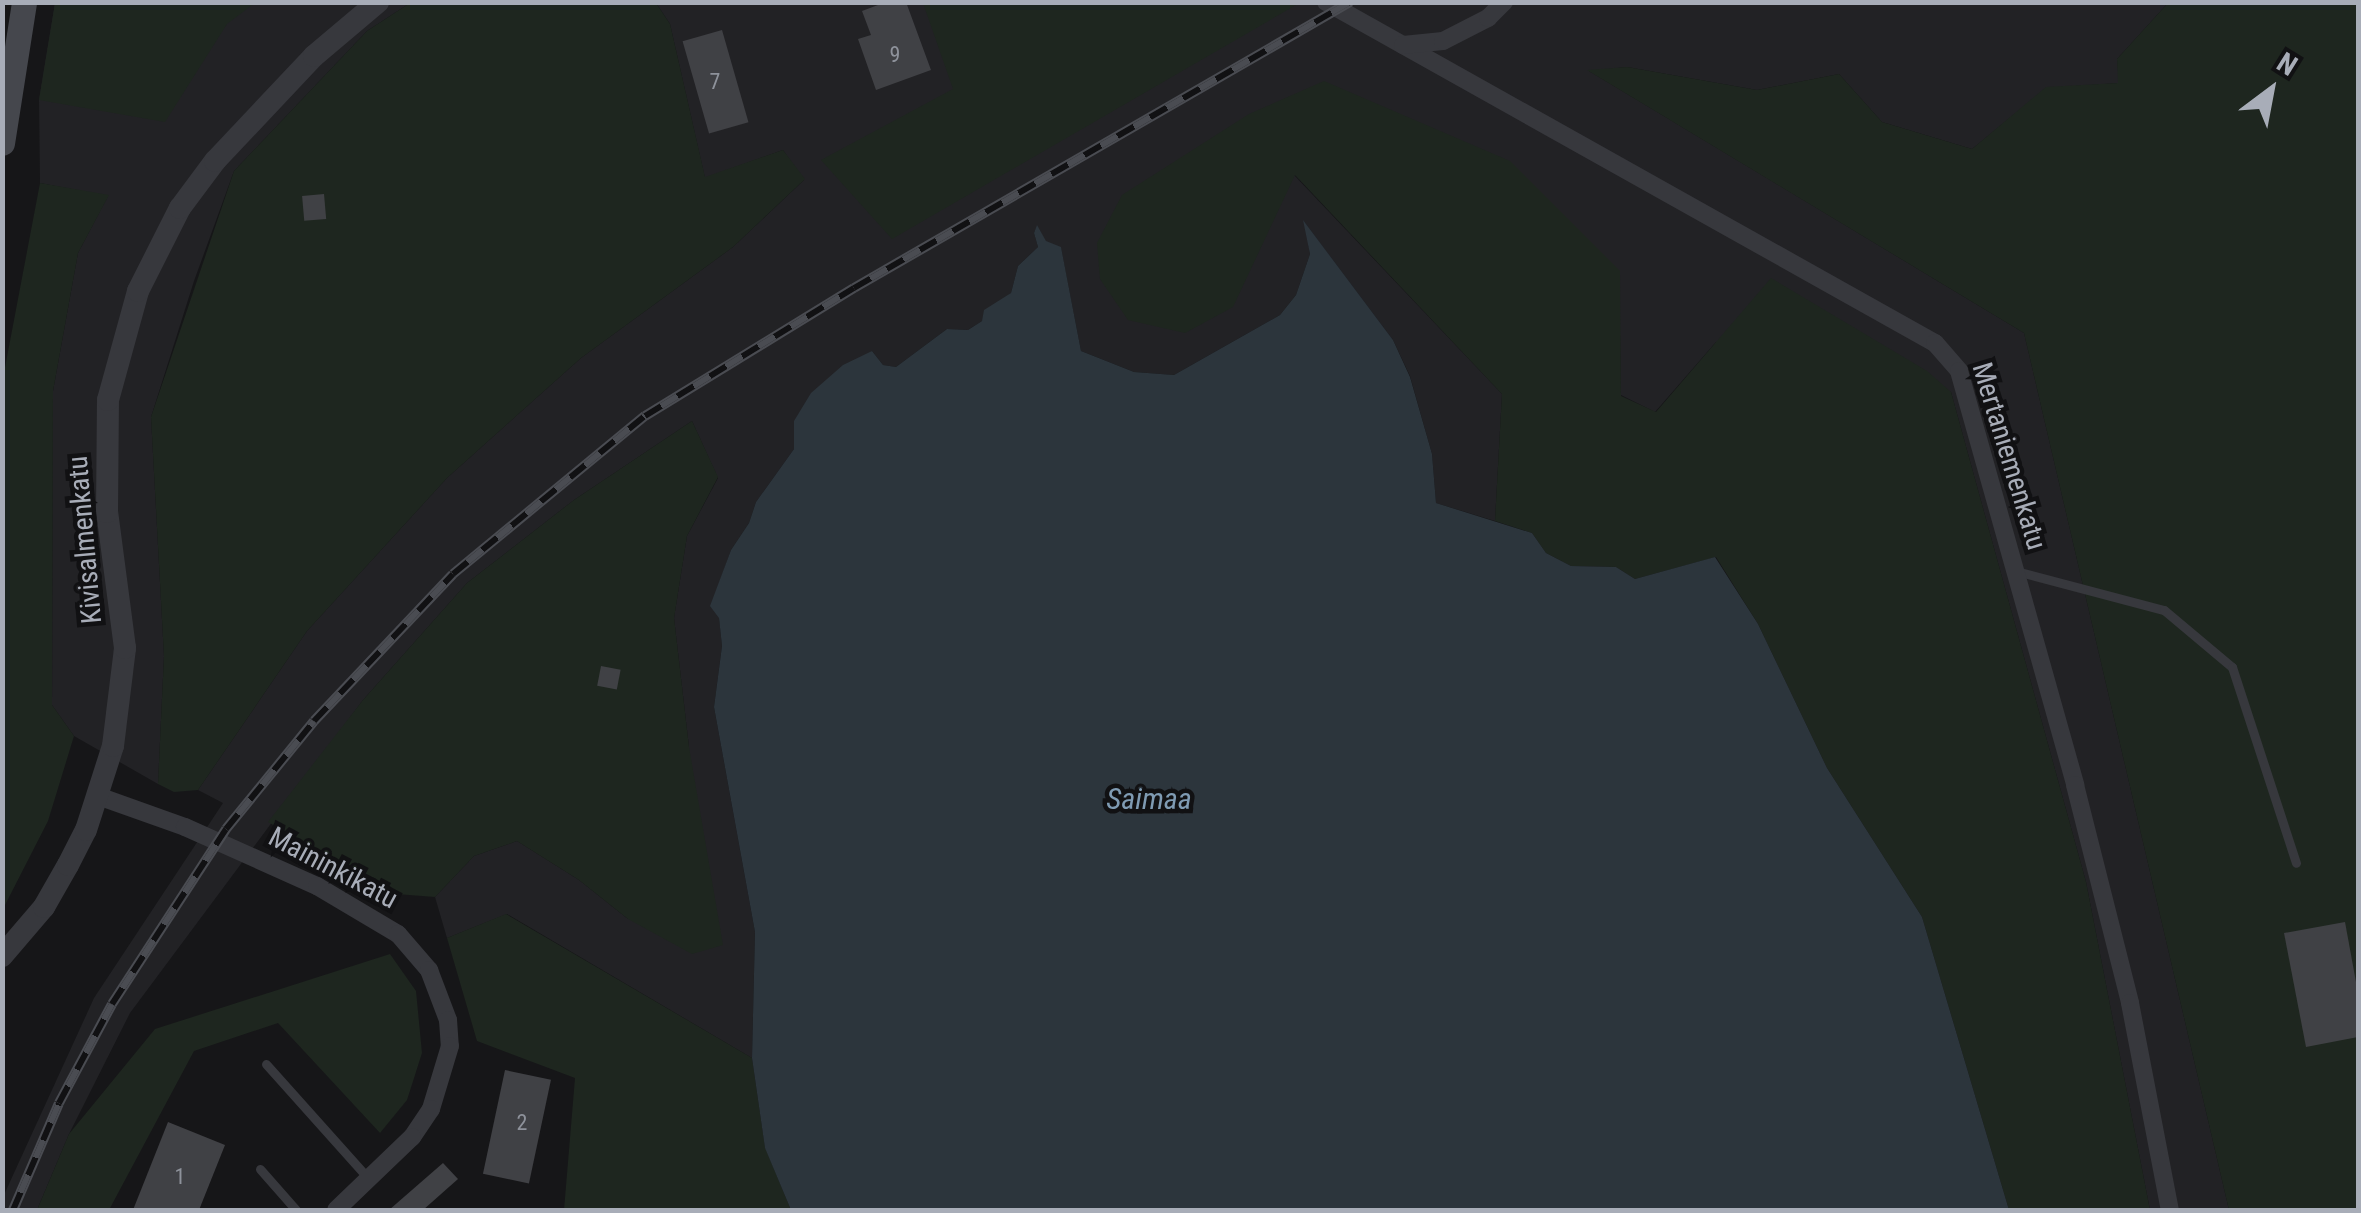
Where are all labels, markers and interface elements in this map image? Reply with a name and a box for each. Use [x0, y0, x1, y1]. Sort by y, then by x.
north arrow [2221, 40, 2321, 140]
house number: 9 [890, 42, 900, 68]
text: N [2271, 46, 2303, 83]
house number: 7 [710, 69, 720, 95]
street label: Mertaniemenkatu [1965, 358, 2053, 554]
street label: Kivisalmenkatu [61, 455, 109, 625]
water label: Saimaa [1106, 781, 1192, 817]
street label: Maininkikatu [263, 820, 403, 916]
house number: 2 [517, 1110, 527, 1136]
house number: 1 [175, 1164, 185, 1190]

